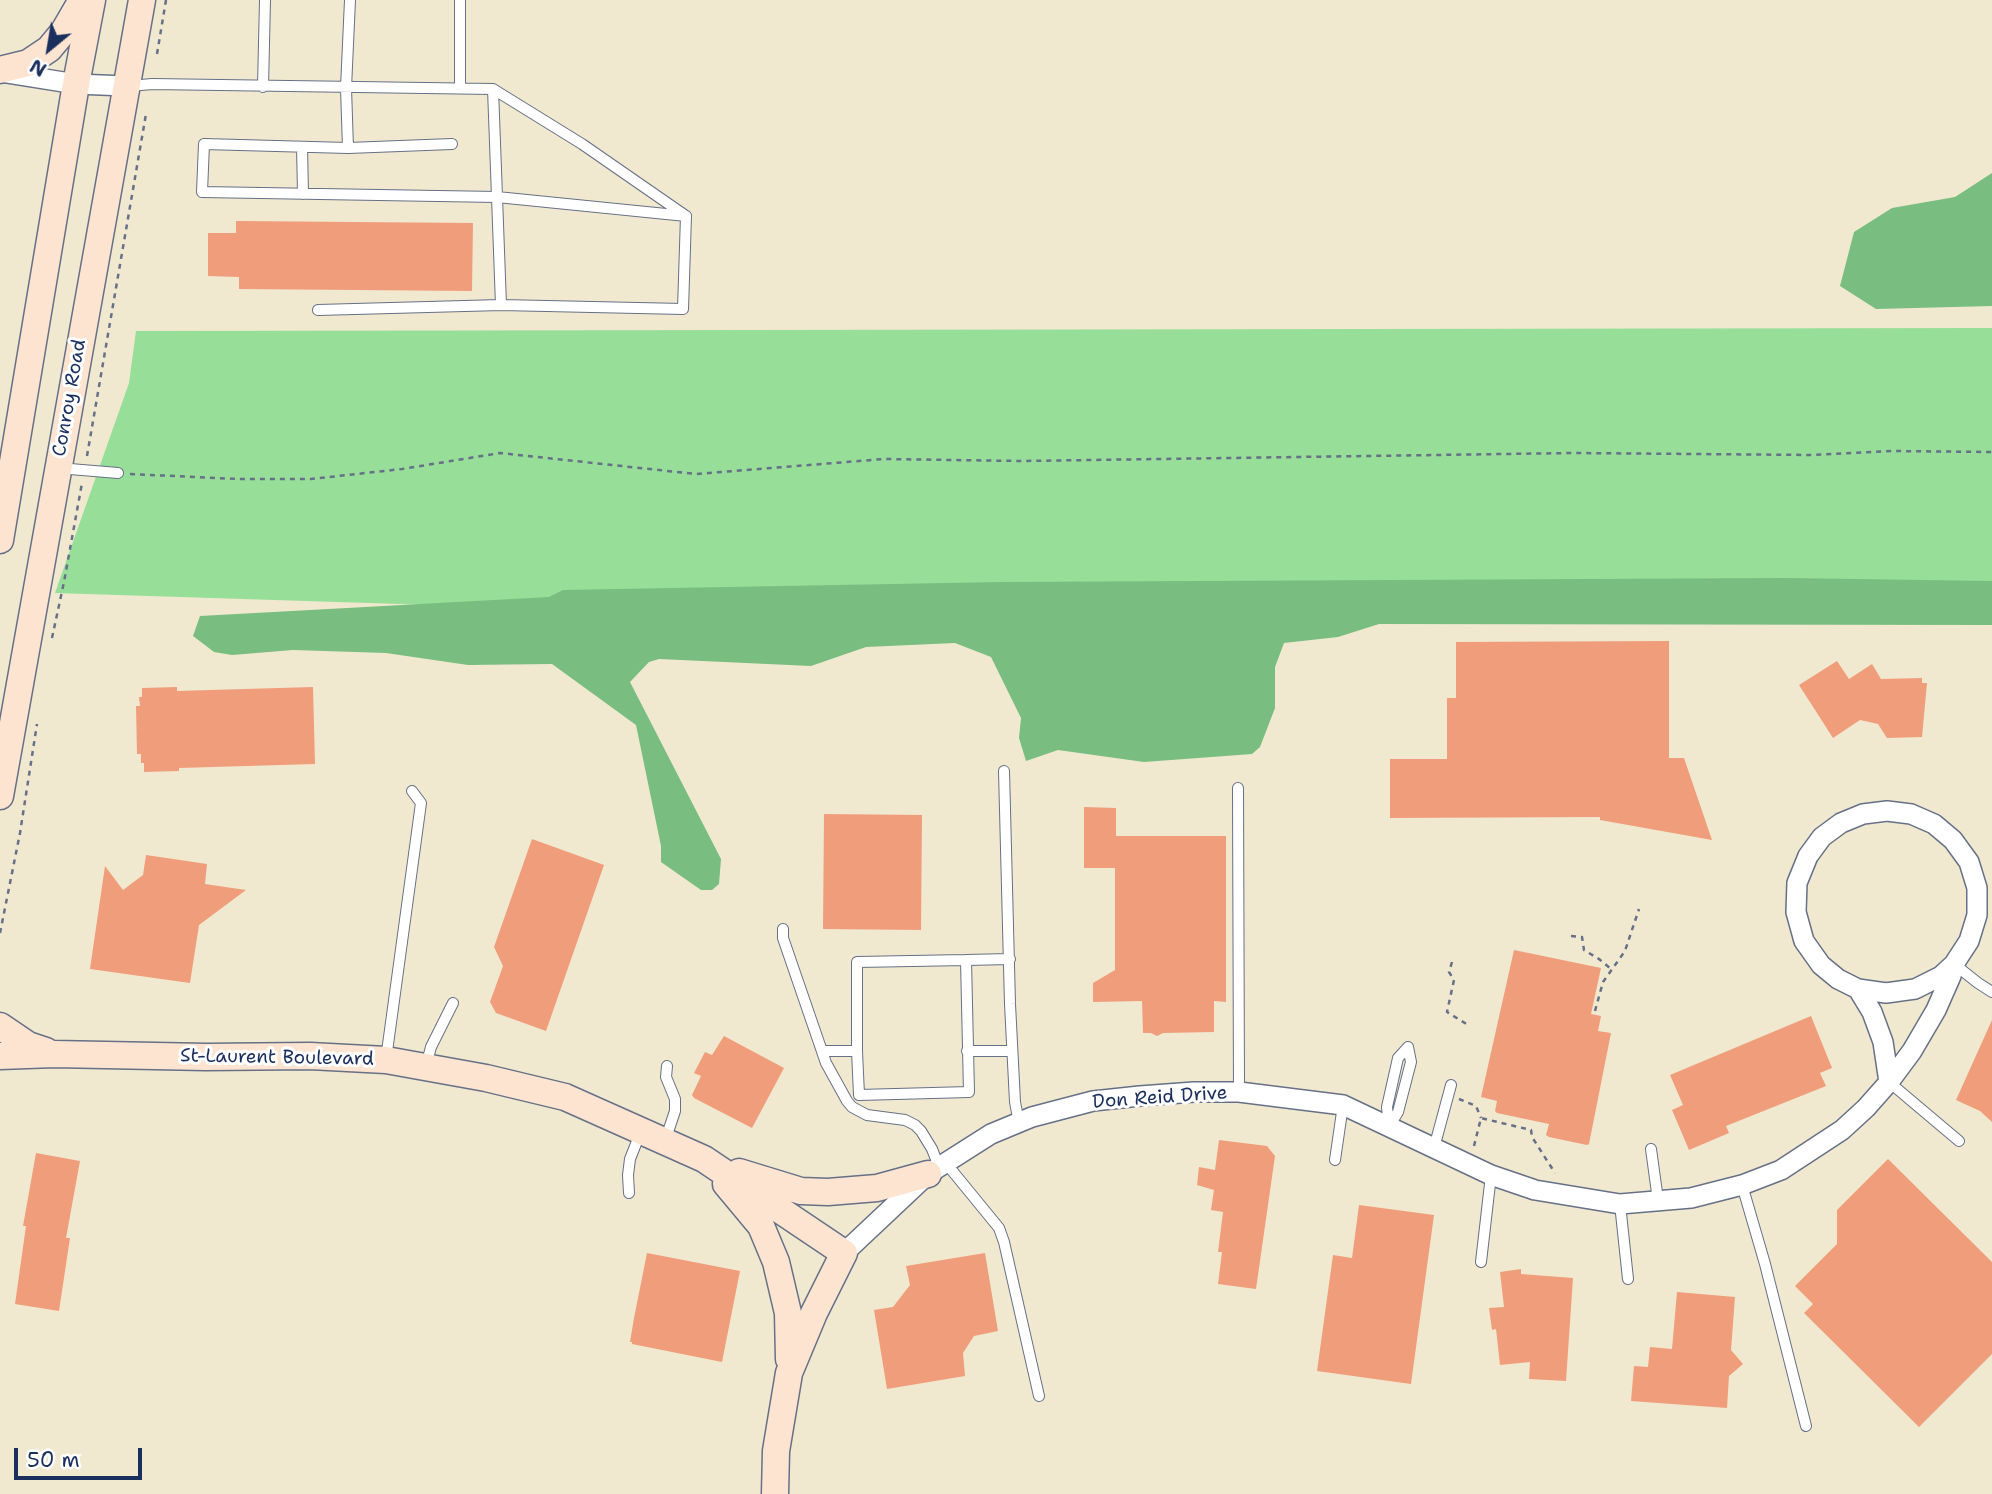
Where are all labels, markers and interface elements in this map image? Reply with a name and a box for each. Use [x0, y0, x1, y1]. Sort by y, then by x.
north arrow [14, 14, 84, 84]
text: N [25, 53, 51, 82]
street label: Conroy Road [48, 338, 92, 458]
street label: St-Laurent Boulevard [180, 1045, 374, 1071]
street label: Don Reid Drive [1092, 1082, 1228, 1114]
scale bar [18, 1434, 145, 1478]
text: 50 m [27, 1446, 80, 1474]

